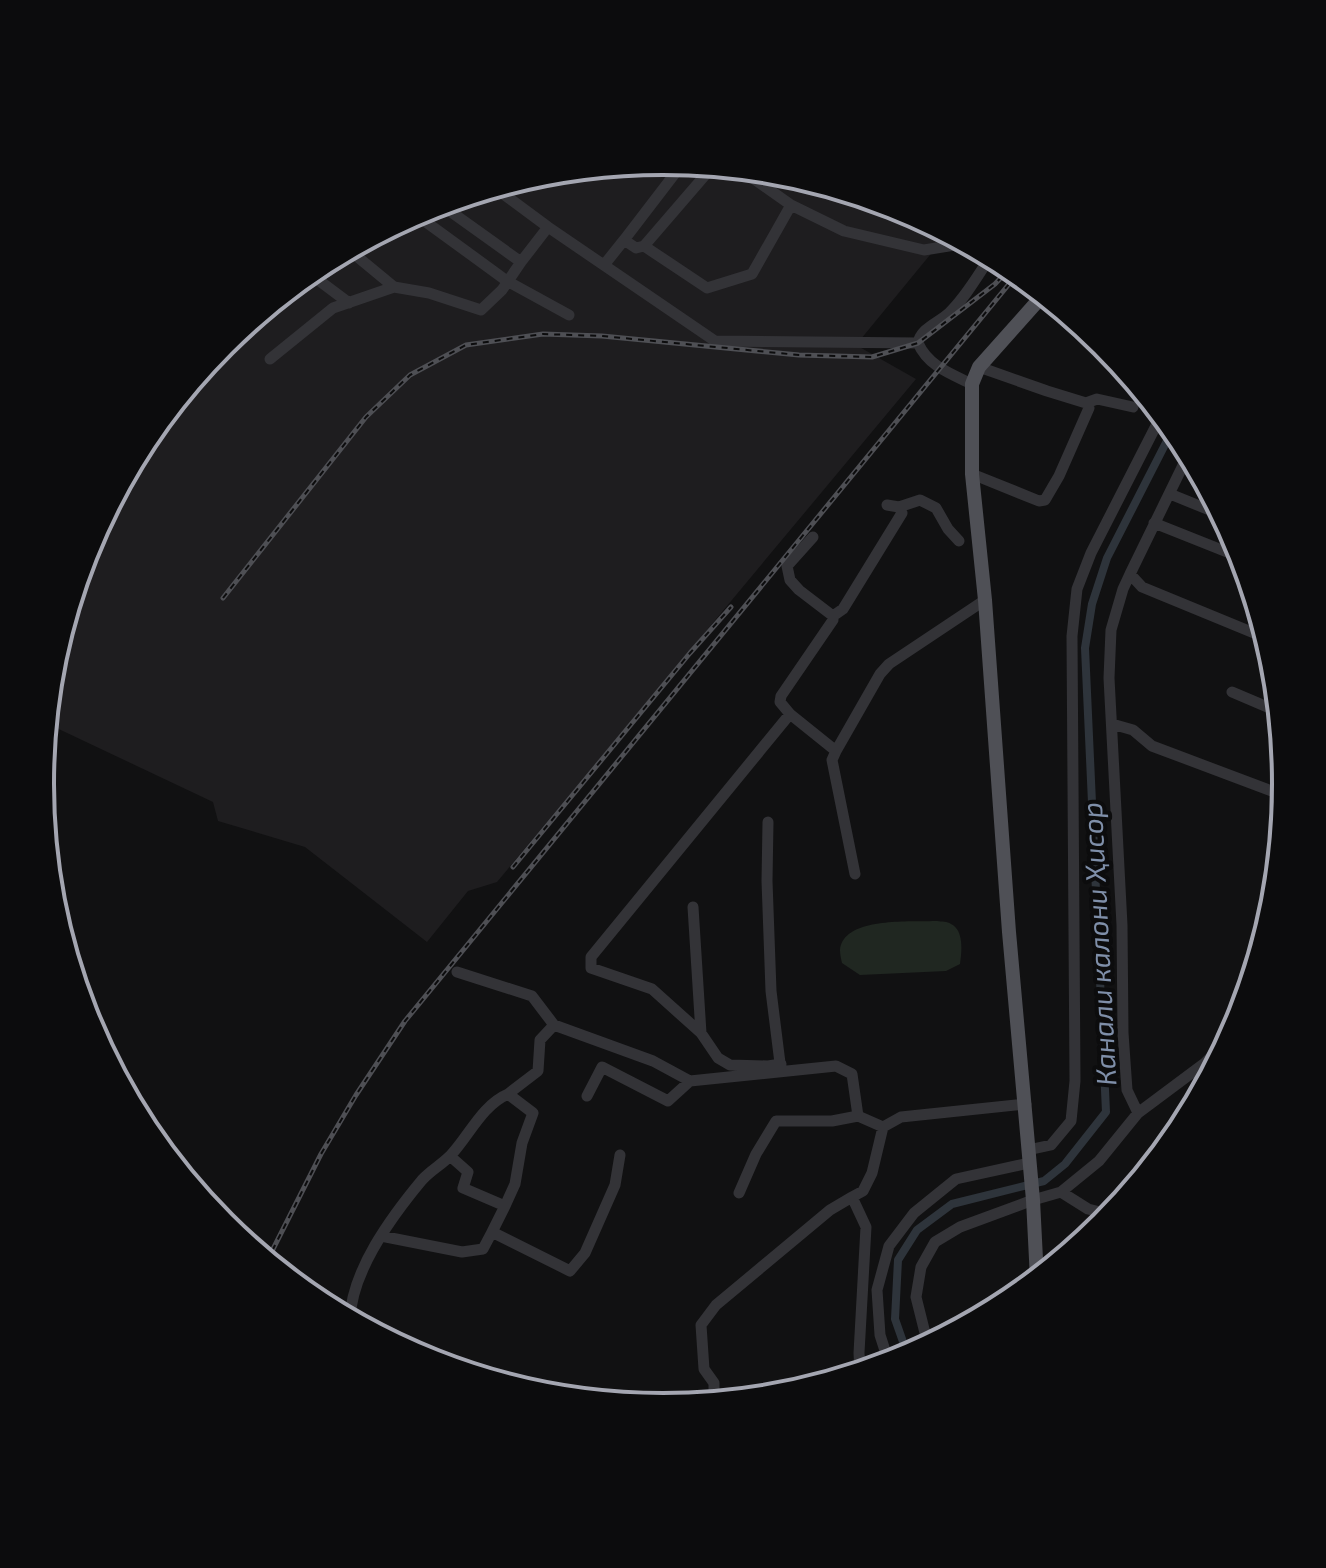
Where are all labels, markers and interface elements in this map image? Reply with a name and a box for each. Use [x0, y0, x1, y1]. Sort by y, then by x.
water label: Канали калони Ҳисор [1074, 801, 1122, 1087]

